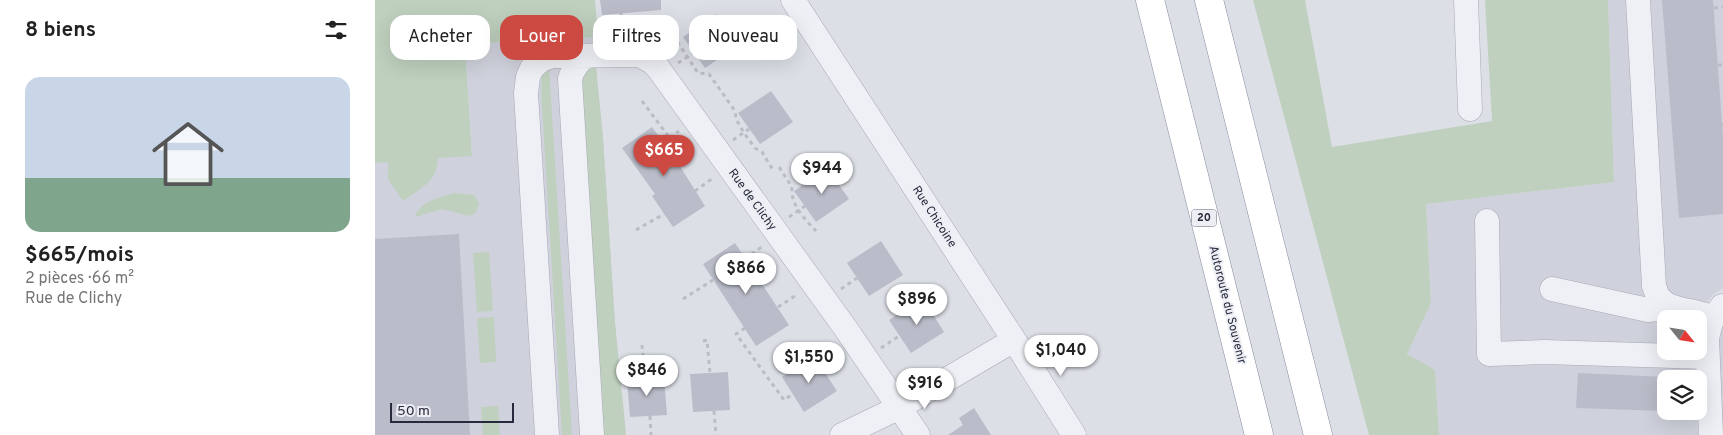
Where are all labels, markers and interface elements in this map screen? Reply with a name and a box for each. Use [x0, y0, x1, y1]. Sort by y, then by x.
chip: Acheter [390, 15, 490, 60]
chip: Louer [500, 15, 583, 60]
chip: Filtres [593, 15, 679, 60]
chip: Nouveau [689, 15, 797, 60]
icon: filters [322, 16, 350, 44]
text: 8 biens [25, 17, 96, 44]
icon: home [143, 109, 233, 199]
pin: $665 [634, 134, 694, 177]
text: $665 [644, 141, 684, 161]
pin: $944 [792, 152, 852, 195]
text: $944 [802, 159, 842, 179]
street label: Rue de Clichy [724, 166, 780, 234]
street label: Rue Chicoine [908, 183, 960, 251]
road number: 20 [1191, 210, 1217, 227]
text: $665/mois [25, 242, 134, 269]
street label: Autoroute du Souvenir [1205, 244, 1250, 366]
pin: $866 [716, 252, 776, 295]
text: $866 [726, 259, 766, 279]
text: 2 pièces · 66 m² [25, 269, 134, 289]
pin: $896 [887, 284, 947, 326]
text: Rue de Clichy [25, 289, 122, 309]
text: $896 [897, 290, 937, 310]
north arrow [1657, 310, 1707, 360]
map controls [1657, 310, 1707, 420]
pin: $1,040 [1020, 334, 1102, 377]
text: $1,040 [1035, 341, 1087, 361]
pin: $1,550 [768, 342, 850, 384]
text: $1,550 [784, 348, 834, 368]
pin: $846 [617, 354, 677, 397]
text: $846 [627, 361, 667, 381]
pin: $916 [895, 368, 955, 410]
button: layers [1657, 370, 1707, 420]
text: $916 [907, 374, 943, 394]
scale bar [390, 400, 514, 423]
text: 50 m [397, 403, 430, 420]

